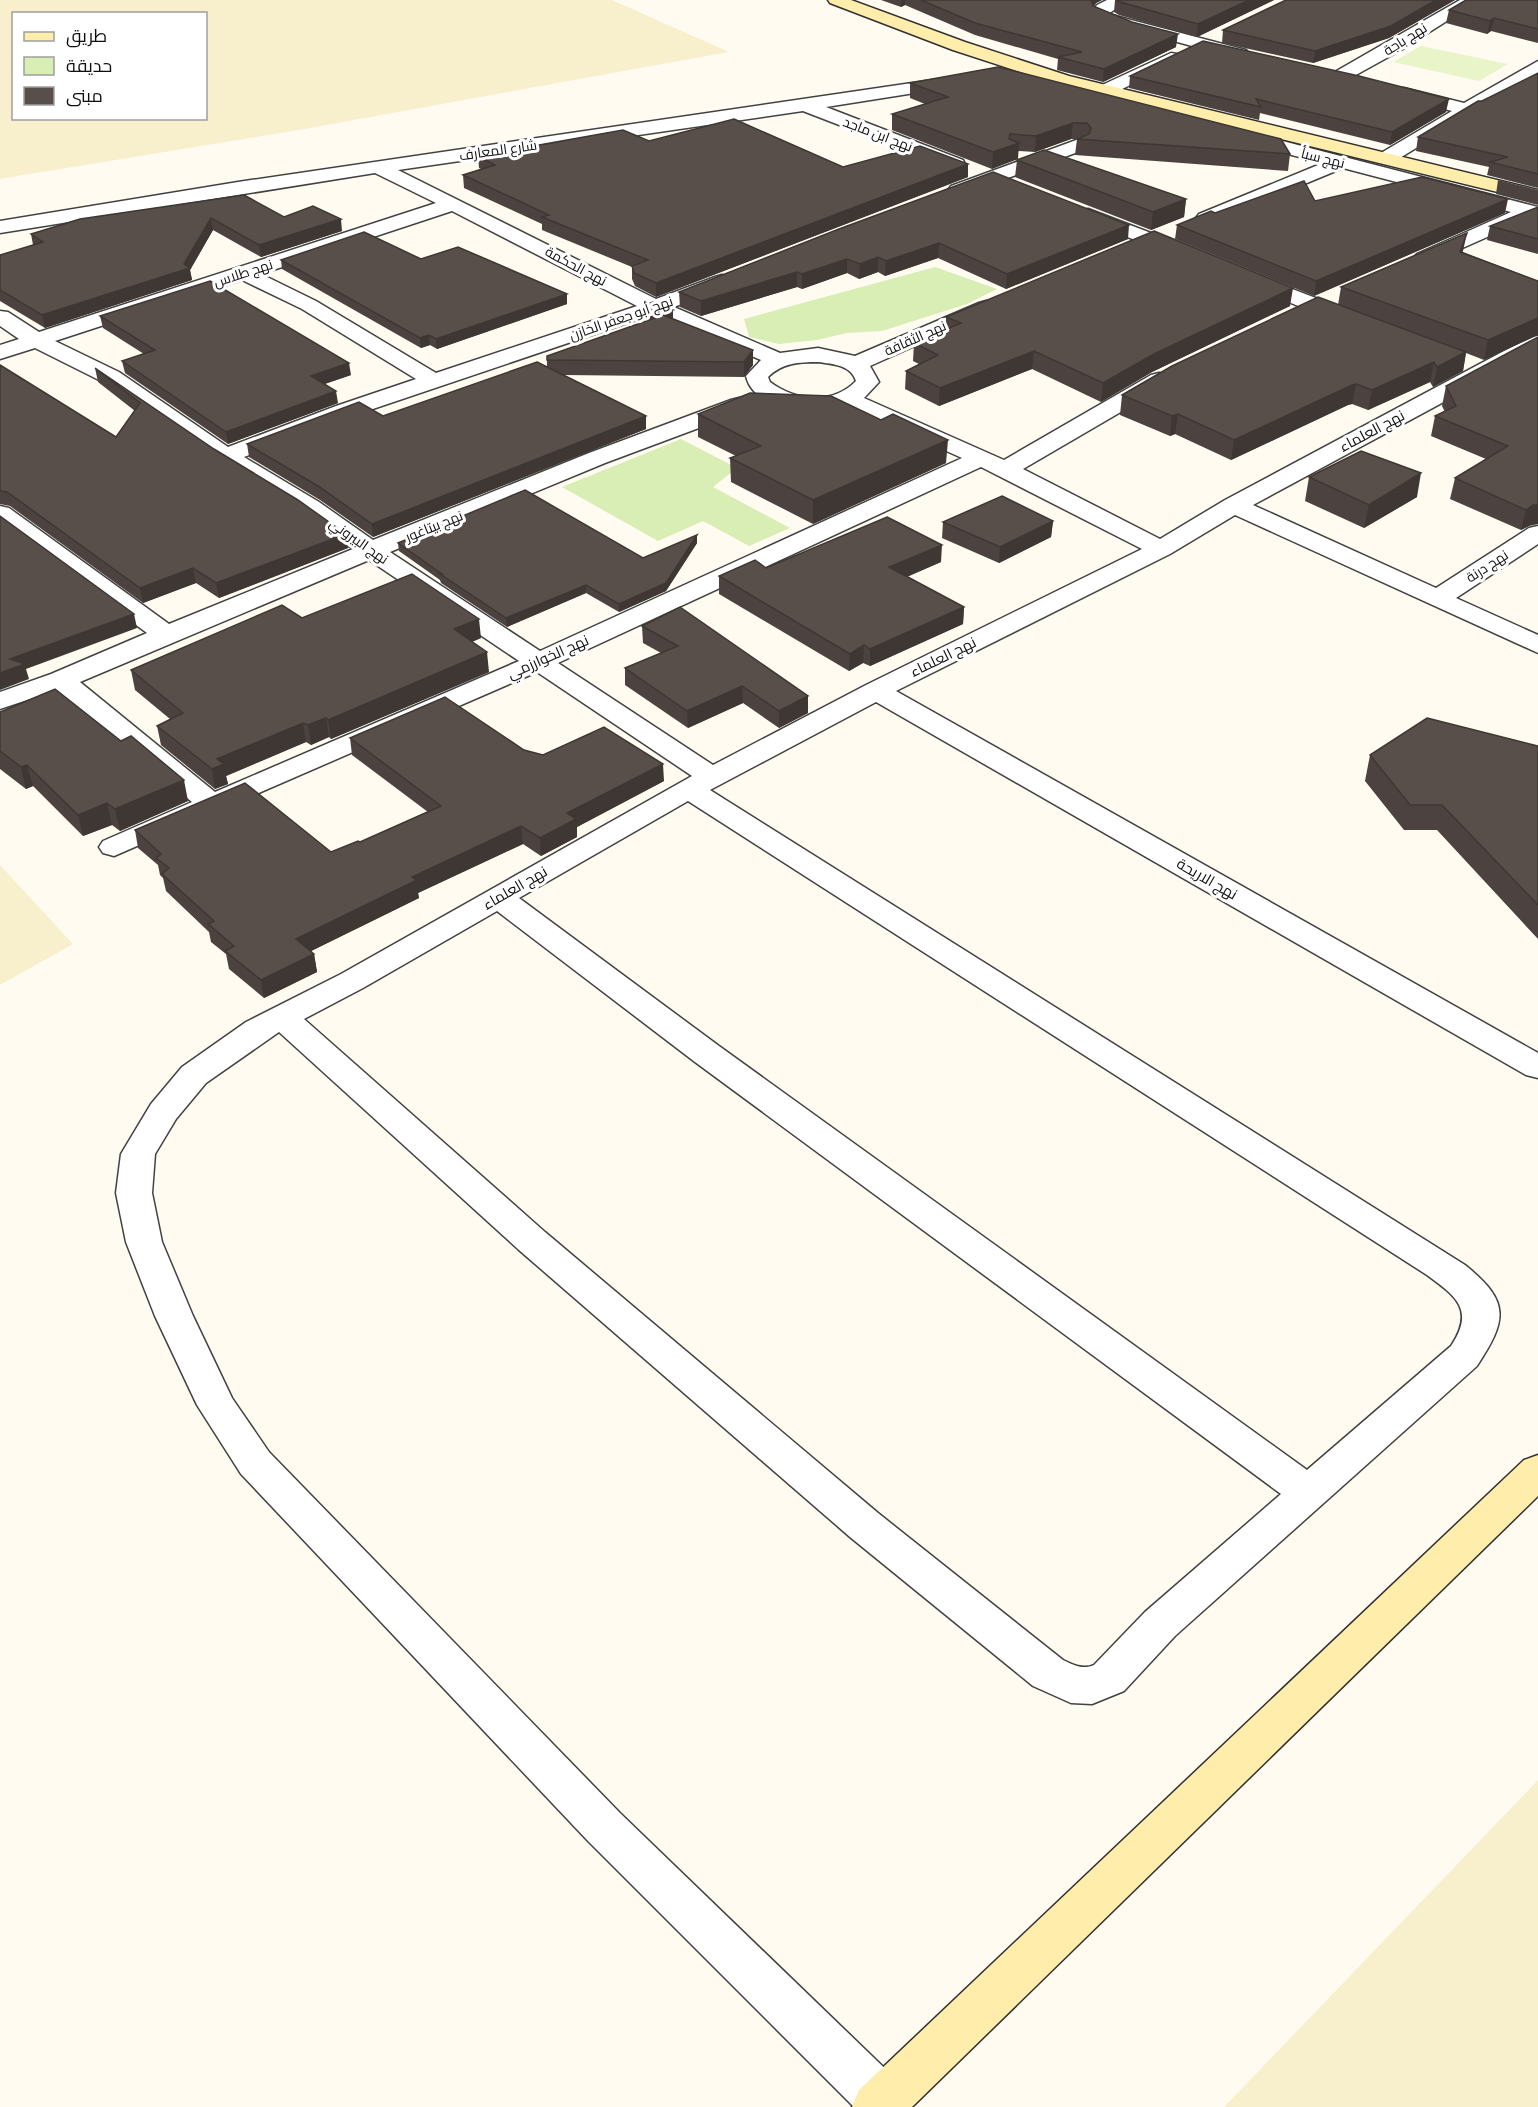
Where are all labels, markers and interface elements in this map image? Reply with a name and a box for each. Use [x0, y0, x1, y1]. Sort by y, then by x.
legend [12, 12, 207, 120]
street label: نهج باجة [1380, 19, 1430, 59]
text: طريق [66, 25, 107, 48]
text: حديقة [66, 55, 112, 77]
text: مبنى [66, 85, 103, 107]
street label: نهج ابن ماجد [841, 113, 915, 155]
street label: شارع المعارف [458, 137, 538, 164]
street label: نهج سبأ [1299, 144, 1347, 172]
street label: نهج الحكمة [542, 243, 610, 290]
street label: نهج طلاس [211, 256, 275, 291]
street label: نهج أبو جعفر الخازن [567, 292, 675, 344]
street label: نهج الثقافة [882, 317, 949, 360]
street label: نهج العلماء [1336, 406, 1409, 457]
street label: نهج بيتاغور [402, 507, 466, 546]
street label: نهج البيروني [324, 515, 392, 570]
street label: نهج درنة [1463, 547, 1512, 586]
street label: نهج الخوارزمي [505, 631, 593, 686]
street label: نهج العلماء [907, 633, 980, 683]
street label: نهج الاريحة [1173, 854, 1240, 905]
street label: نهج العلماء [480, 862, 551, 915]

